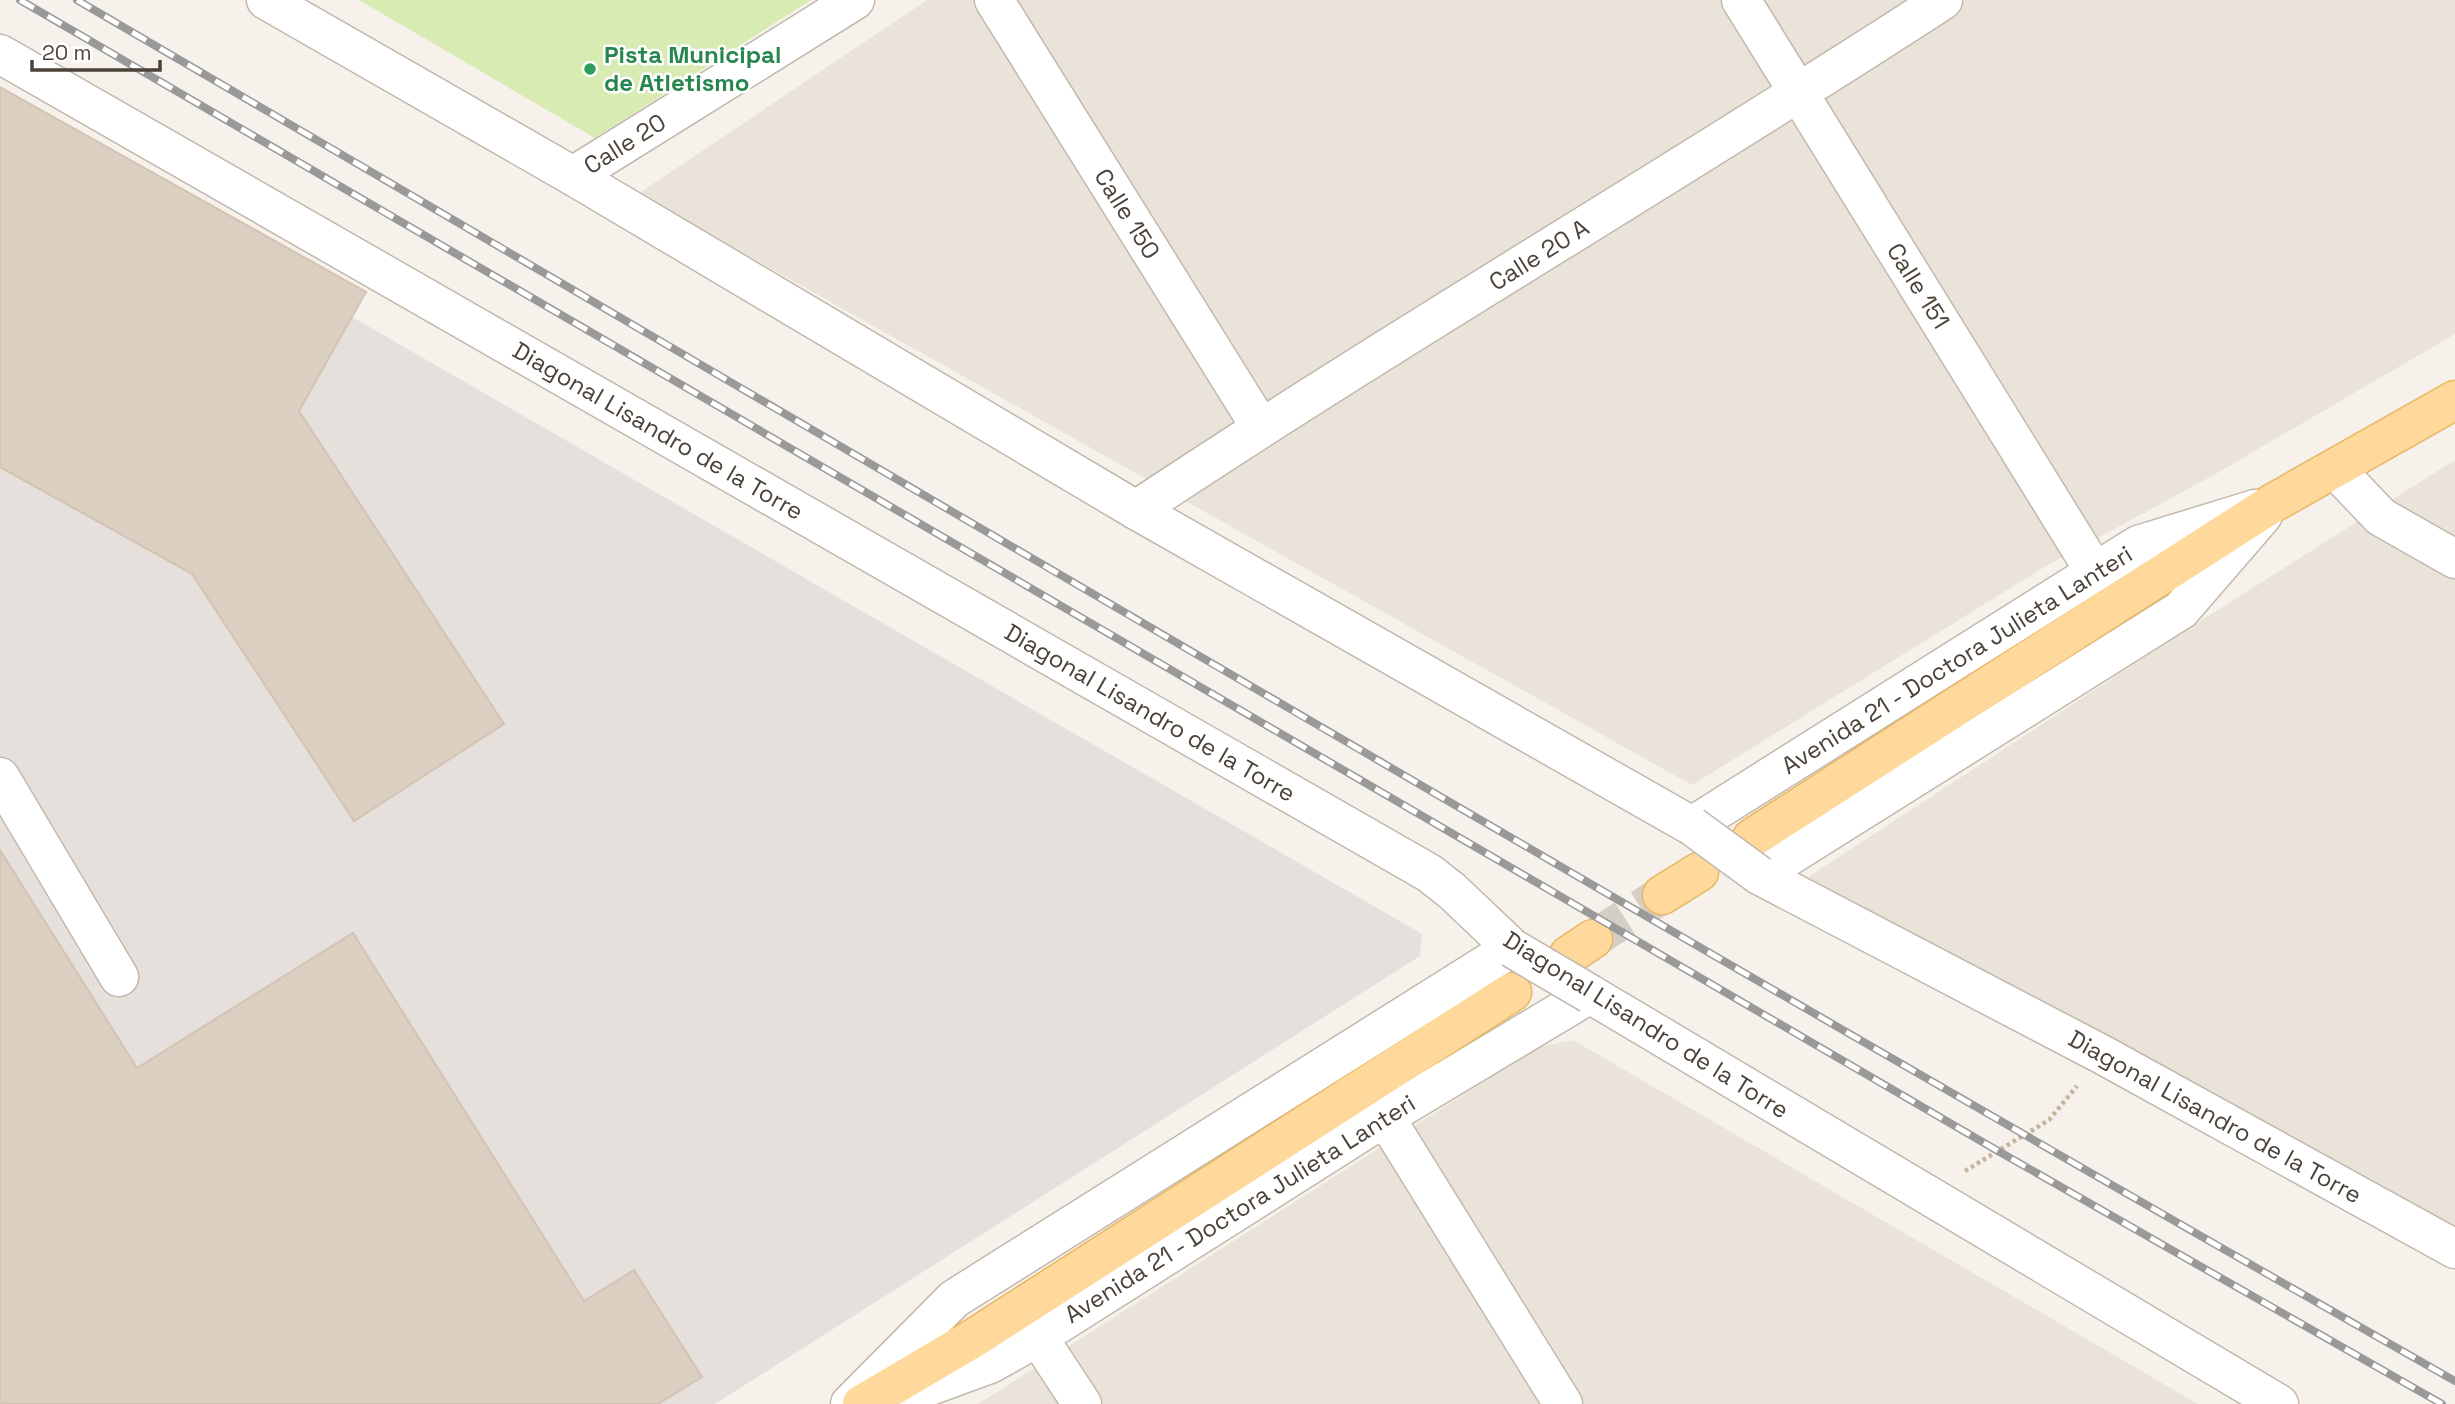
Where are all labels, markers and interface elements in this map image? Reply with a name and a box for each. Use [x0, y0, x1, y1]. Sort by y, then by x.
scale bar [32, 28, 159, 72]
text: 20 m [42, 39, 92, 66]
place label: Pista Municipal de Atletismo [604, 39, 781, 98]
marker: Pista Municipal de Atletismo [582, 61, 598, 77]
street label: Calle 20 [578, 106, 672, 181]
street label: Calle 150 [1087, 163, 1167, 265]
street label: Calle 20 A [1483, 212, 1595, 297]
street label: Calle 151 [1880, 237, 1957, 334]
street label: Diagonal Lisandro de la Torre [507, 334, 809, 527]
street label: Avenida 21 - Doctora Julieta Lanteri [1775, 538, 2138, 781]
street label: Diagonal Lisandro de la Torre [999, 616, 1301, 809]
street label: Diagonal Lisandro de la Torre [1498, 924, 1795, 1125]
street label: Diagonal Lisandro de la Torre [2063, 1023, 2367, 1210]
street label: Avenida 21 - Doctora Julieta Lanteri [1058, 1087, 1421, 1330]

